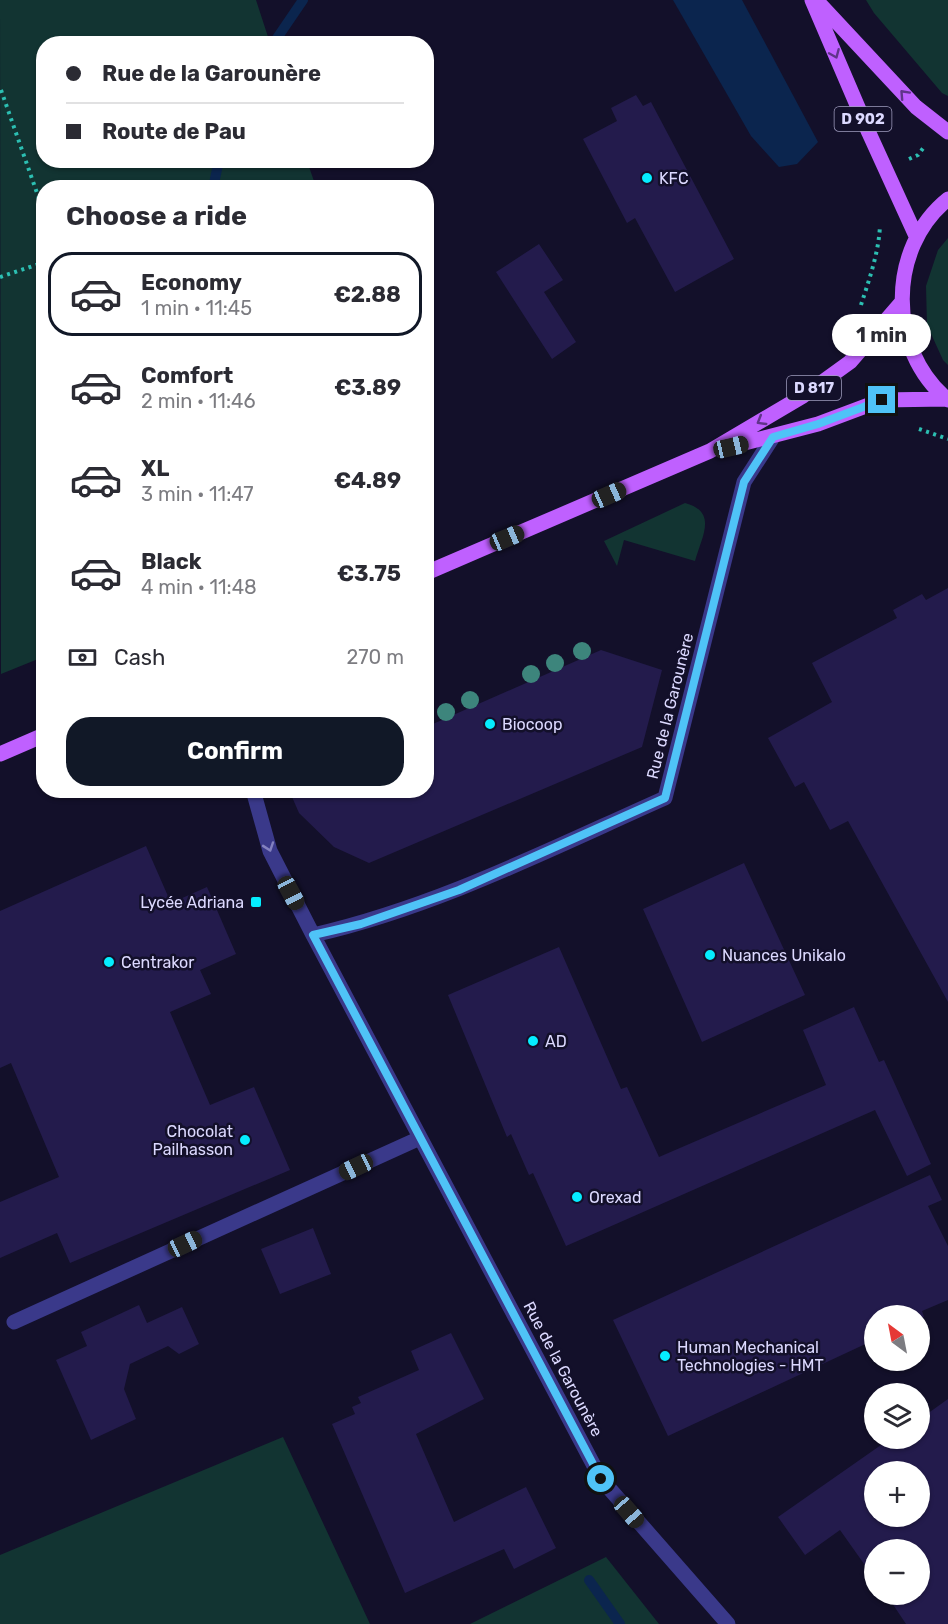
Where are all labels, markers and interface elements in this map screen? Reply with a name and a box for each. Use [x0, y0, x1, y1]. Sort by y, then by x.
one-way arrow [828, 47, 840, 58]
text: Rue de la Garounère [102, 60, 321, 87]
one-way arrow [900, 90, 911, 101]
road number: D 902 [834, 107, 892, 131]
text: Route de Pau [102, 118, 246, 145]
place label: KFC [659, 169, 689, 188]
marker: KFC [640, 171, 654, 185]
text: Choose a ride [66, 200, 247, 232]
icon: car [69, 267, 123, 321]
text: Economy [141, 269, 242, 296]
text: €2.88 [333, 281, 401, 308]
text: 1 min · 11:45 [141, 296, 252, 320]
callout: 1 min [832, 313, 932, 355]
text: 1 min [856, 323, 907, 347]
icon: car [69, 360, 123, 414]
text: Comfort [141, 362, 233, 389]
text: €3.89 [334, 374, 401, 401]
road number: D 817 [787, 376, 841, 400]
route end [868, 386, 895, 413]
text: 2 min · 11:46 [141, 389, 256, 413]
one-way arrow [757, 413, 767, 425]
car [711, 434, 751, 460]
icon: car [69, 453, 123, 507]
text: XL [141, 455, 169, 482]
text: €4.89 [334, 467, 401, 494]
car [589, 479, 629, 511]
text: 3 min · 11:47 [141, 482, 254, 506]
car [487, 523, 527, 553]
icon: car [69, 546, 123, 600]
text: Black [141, 548, 202, 575]
text: €3.75 [337, 560, 401, 587]
text: 4 min · 11:48 [141, 575, 257, 599]
street label: Rue de la Garounère [643, 631, 697, 781]
icon: cash [66, 641, 99, 674]
text: Cash [114, 644, 165, 671]
text: 270 m [347, 645, 404, 669]
place label: Biocoop [502, 715, 562, 734]
button: Confirm [66, 717, 404, 786]
marker: Biocoop [483, 717, 497, 731]
one-way arrow [262, 841, 274, 852]
car [275, 873, 307, 913]
place label: Lycée Adriana [140, 893, 244, 912]
marker: Lycée Adriana [249, 895, 263, 909]
place label: Nuances Unikalo [722, 946, 846, 965]
marker: Nuances Unikalo [703, 948, 717, 962]
place label: Centrakor [121, 953, 194, 972]
marker: Centrakor [102, 955, 116, 969]
place label: AD [545, 1032, 567, 1051]
marker: AD [526, 1034, 540, 1048]
place label: Chocolat Pailhasson [153, 1122, 233, 1159]
marker: Chocolat Pailhasson [238, 1133, 252, 1147]
car [336, 1151, 376, 1183]
place label: Orexad [589, 1188, 641, 1207]
marker: Orexad [570, 1190, 584, 1204]
car [165, 1228, 205, 1260]
street label: Rue de la Garounère [519, 1298, 607, 1440]
north arrow [864, 1305, 930, 1371]
map controls [864, 1305, 930, 1605]
place label: Human Mechanical Technologies - HMT [677, 1338, 824, 1375]
marker: Human Mechanical Technologies - HMT [658, 1349, 672, 1363]
button: layers [864, 1383, 930, 1449]
button: + [864, 1461, 930, 1527]
route start [587, 1465, 614, 1492]
car [610, 1493, 648, 1531]
button: − [864, 1539, 930, 1605]

